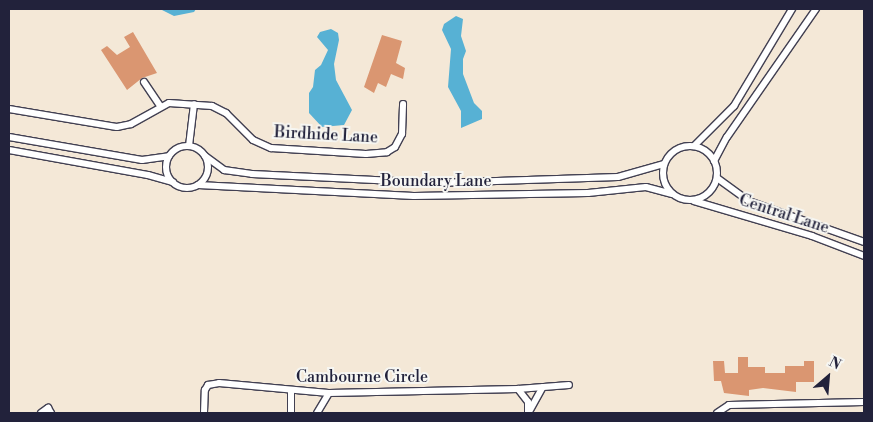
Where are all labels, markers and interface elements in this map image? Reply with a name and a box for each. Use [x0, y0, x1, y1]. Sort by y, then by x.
street label: Birdhide Lane [274, 123, 378, 147]
street label: Boundary Lane [381, 171, 491, 191]
street label: Central Lane [737, 190, 831, 238]
north arrow [803, 352, 853, 402]
text: N [826, 353, 844, 374]
street label: Cambourne Circle [296, 367, 428, 387]

